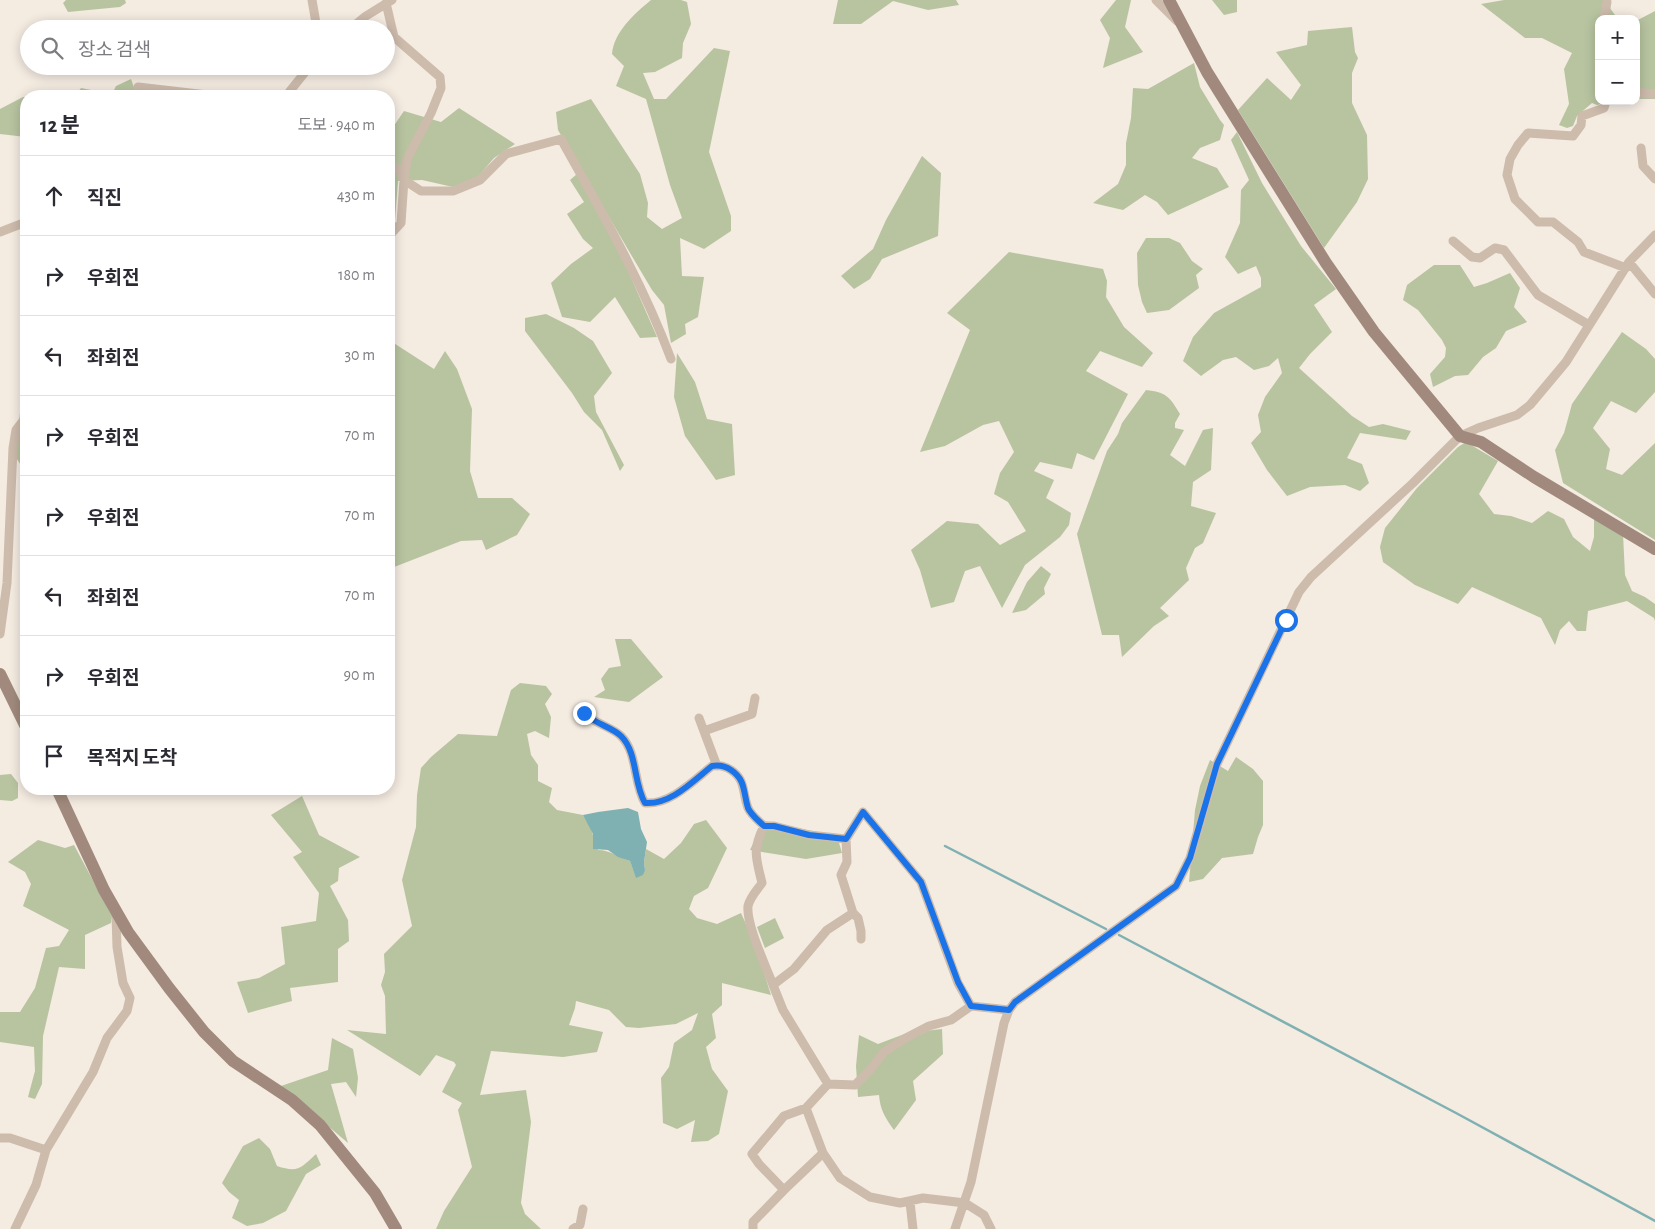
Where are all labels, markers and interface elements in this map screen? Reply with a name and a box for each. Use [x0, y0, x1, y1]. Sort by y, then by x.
map controls [1595, 15, 1640, 105]
button: + [1595, 15, 1640, 60]
search box [20, 20, 395, 75]
icon: search [38, 34, 66, 62]
text: 장소 검색 [78, 41, 151, 60]
button: − [1595, 60, 1640, 105]
text: 12 분 [40, 115, 80, 136]
text: 도보 · 940 m [298, 117, 375, 133]
icon: ahead [40, 182, 68, 210]
text: 430 m [337, 187, 375, 203]
text: 직진 [87, 189, 122, 208]
icon: right [40, 262, 68, 290]
text: 180 m [338, 267, 375, 283]
text: 우회전 [87, 269, 139, 288]
icon: left [40, 342, 68, 370]
text: 30 m [345, 347, 375, 363]
text: 좌회전 [87, 349, 139, 368]
icon: right [40, 422, 68, 450]
text: 70 m [344, 427, 375, 443]
text: 우회전 [87, 429, 139, 448]
icon: right [40, 502, 68, 530]
text: 70 m [344, 507, 375, 523]
text: 우회전 [87, 509, 139, 528]
icon: left [40, 582, 68, 610]
text: 70 m [344, 587, 375, 603]
text: 좌회전 [87, 589, 139, 608]
route start [1275, 609, 1298, 632]
icon: right [40, 662, 68, 690]
text: 90 m [344, 667, 375, 683]
text: 우회전 [87, 669, 139, 688]
route end [573, 702, 596, 725]
icon: arrive [40, 742, 68, 770]
text: 목적지 도착 [87, 749, 177, 768]

